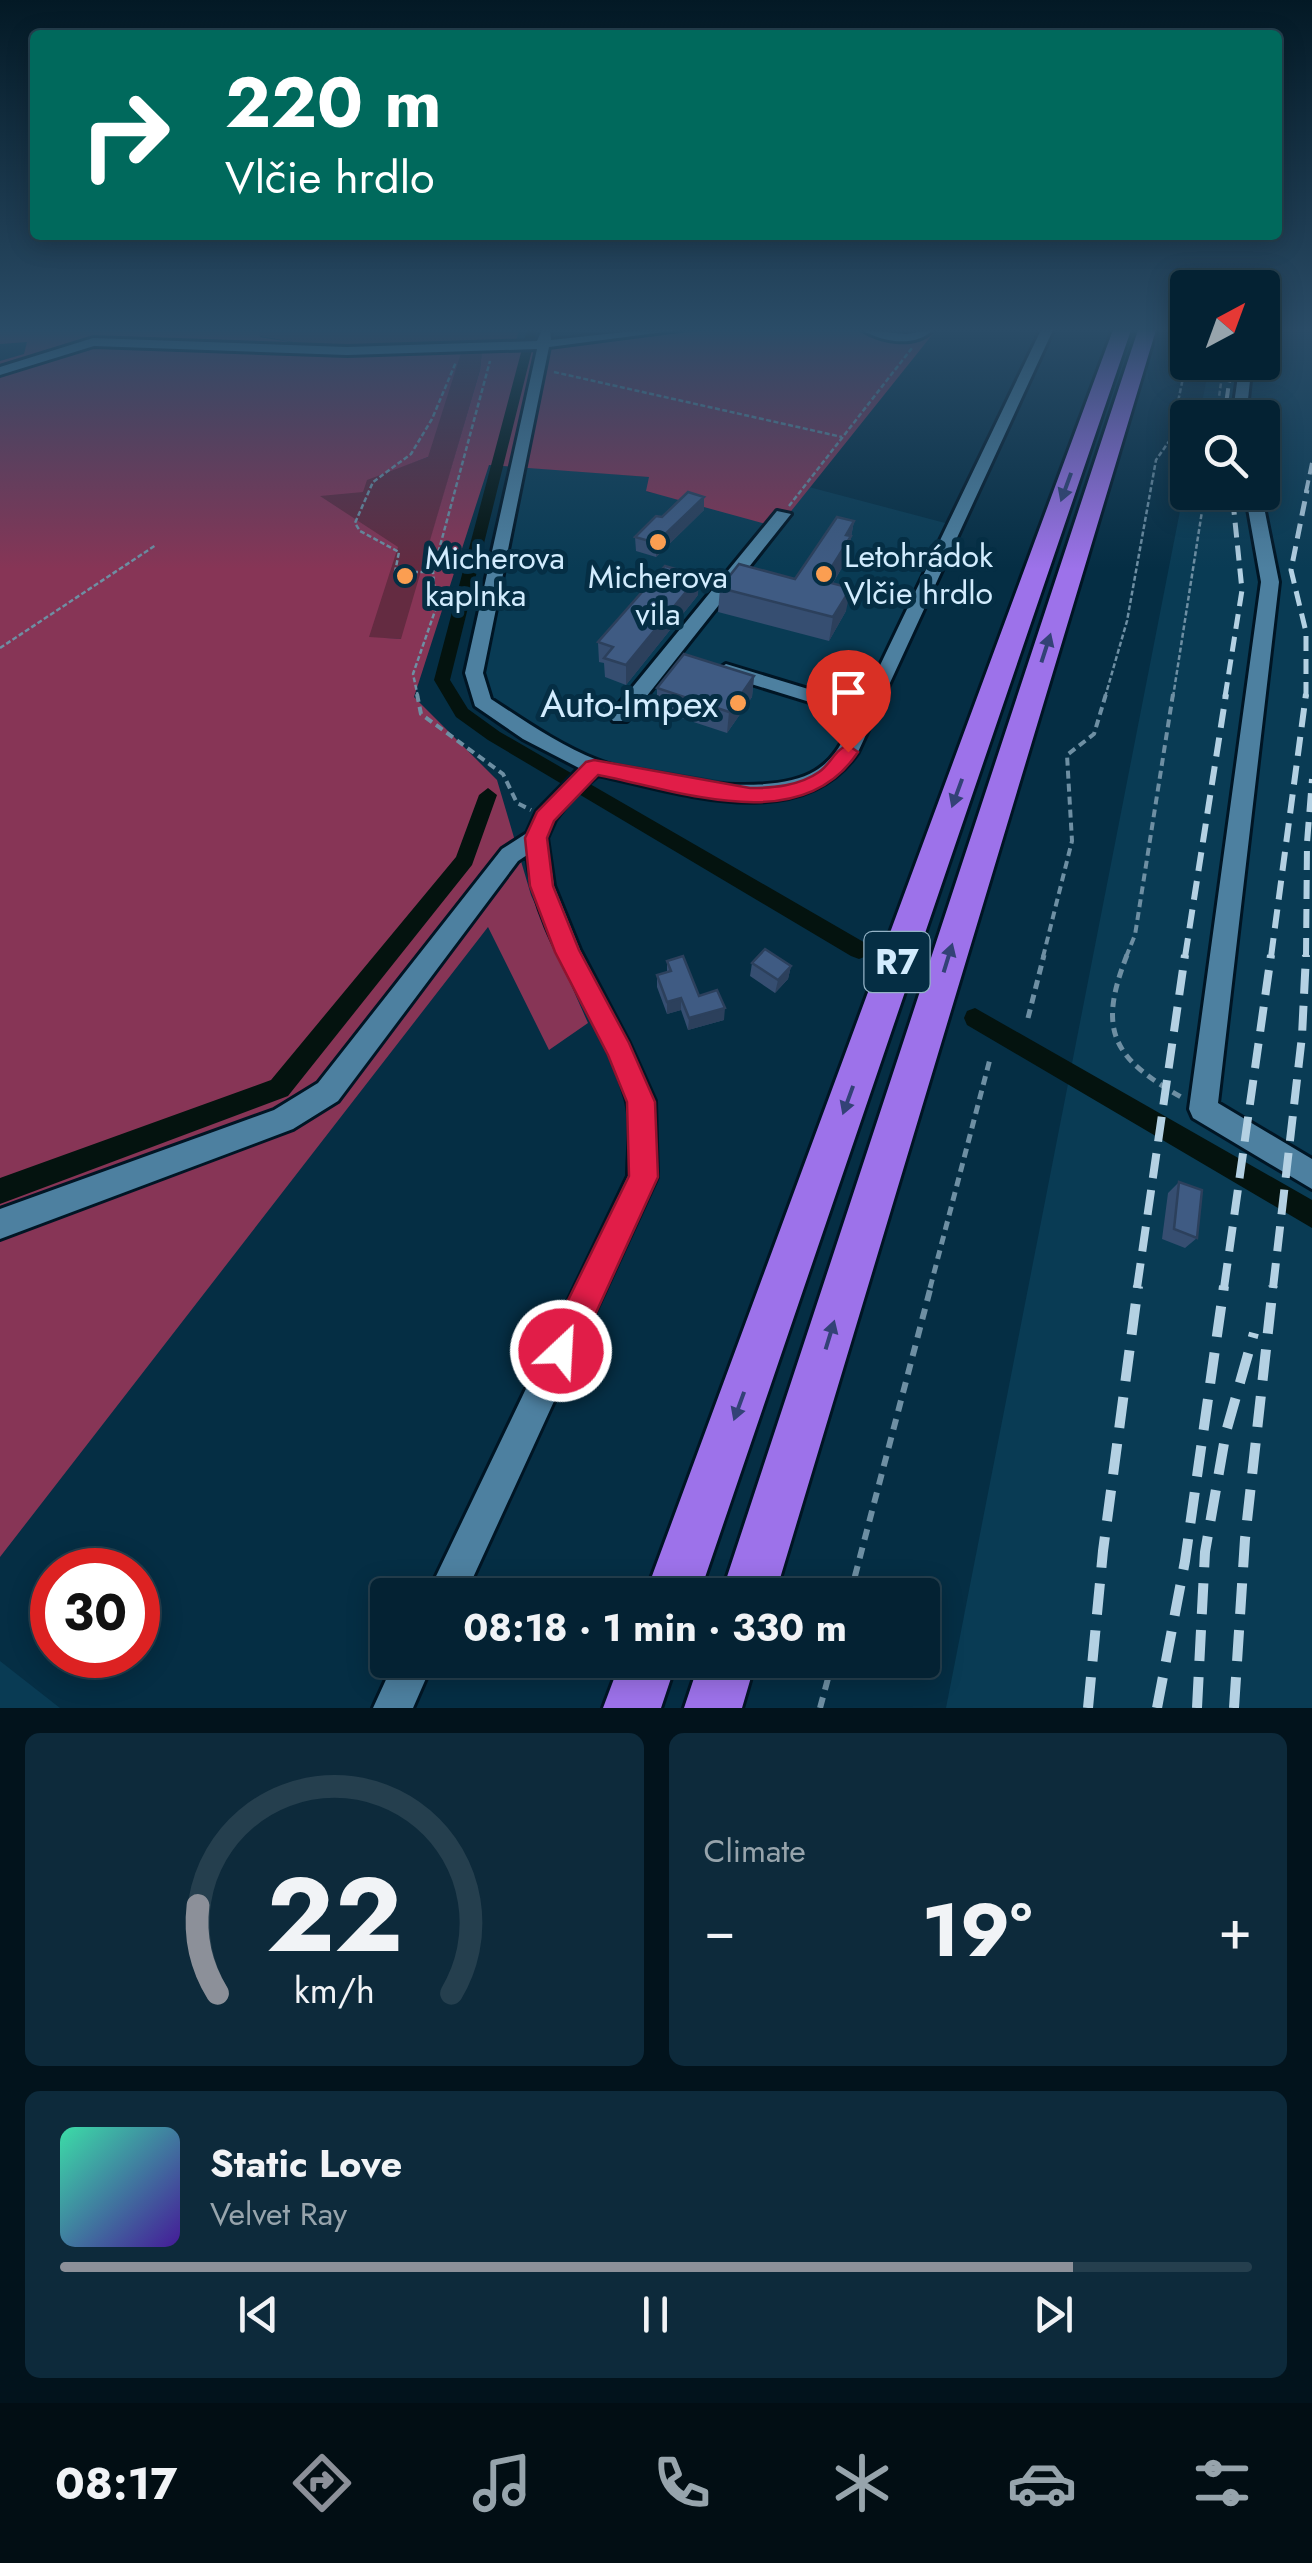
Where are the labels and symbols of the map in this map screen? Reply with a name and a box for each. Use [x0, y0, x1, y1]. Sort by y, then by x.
north arrow [1170, 270, 1280, 380]
one-way arrow [1058, 473, 1073, 503]
marker: Micherova vila [647, 531, 669, 553]
place label: Letohrádok Vlčie hrdlo [844, 533, 994, 616]
place label: Micherova kaplnka [425, 535, 565, 618]
place label: Micherova vila [588, 554, 728, 637]
marker: Letohrádok Vlčie hrdlo [813, 563, 835, 585]
marker: Micherova kaplnka [394, 565, 416, 587]
one-way arrow [1039, 632, 1054, 663]
pin [806, 650, 891, 753]
place label: Auto-Impex [540, 676, 718, 731]
marker: Auto-Impex [727, 692, 749, 714]
one-way arrow [949, 779, 964, 809]
road number: R7 [864, 932, 930, 992]
one-way arrow [942, 943, 957, 973]
one-way arrow [840, 1085, 855, 1115]
position arrow [509, 1299, 613, 1403]
one-way arrow [823, 1319, 838, 1350]
one-way arrow [731, 1391, 746, 1421]
speed limit sign: 30 [30, 1548, 160, 1678]

